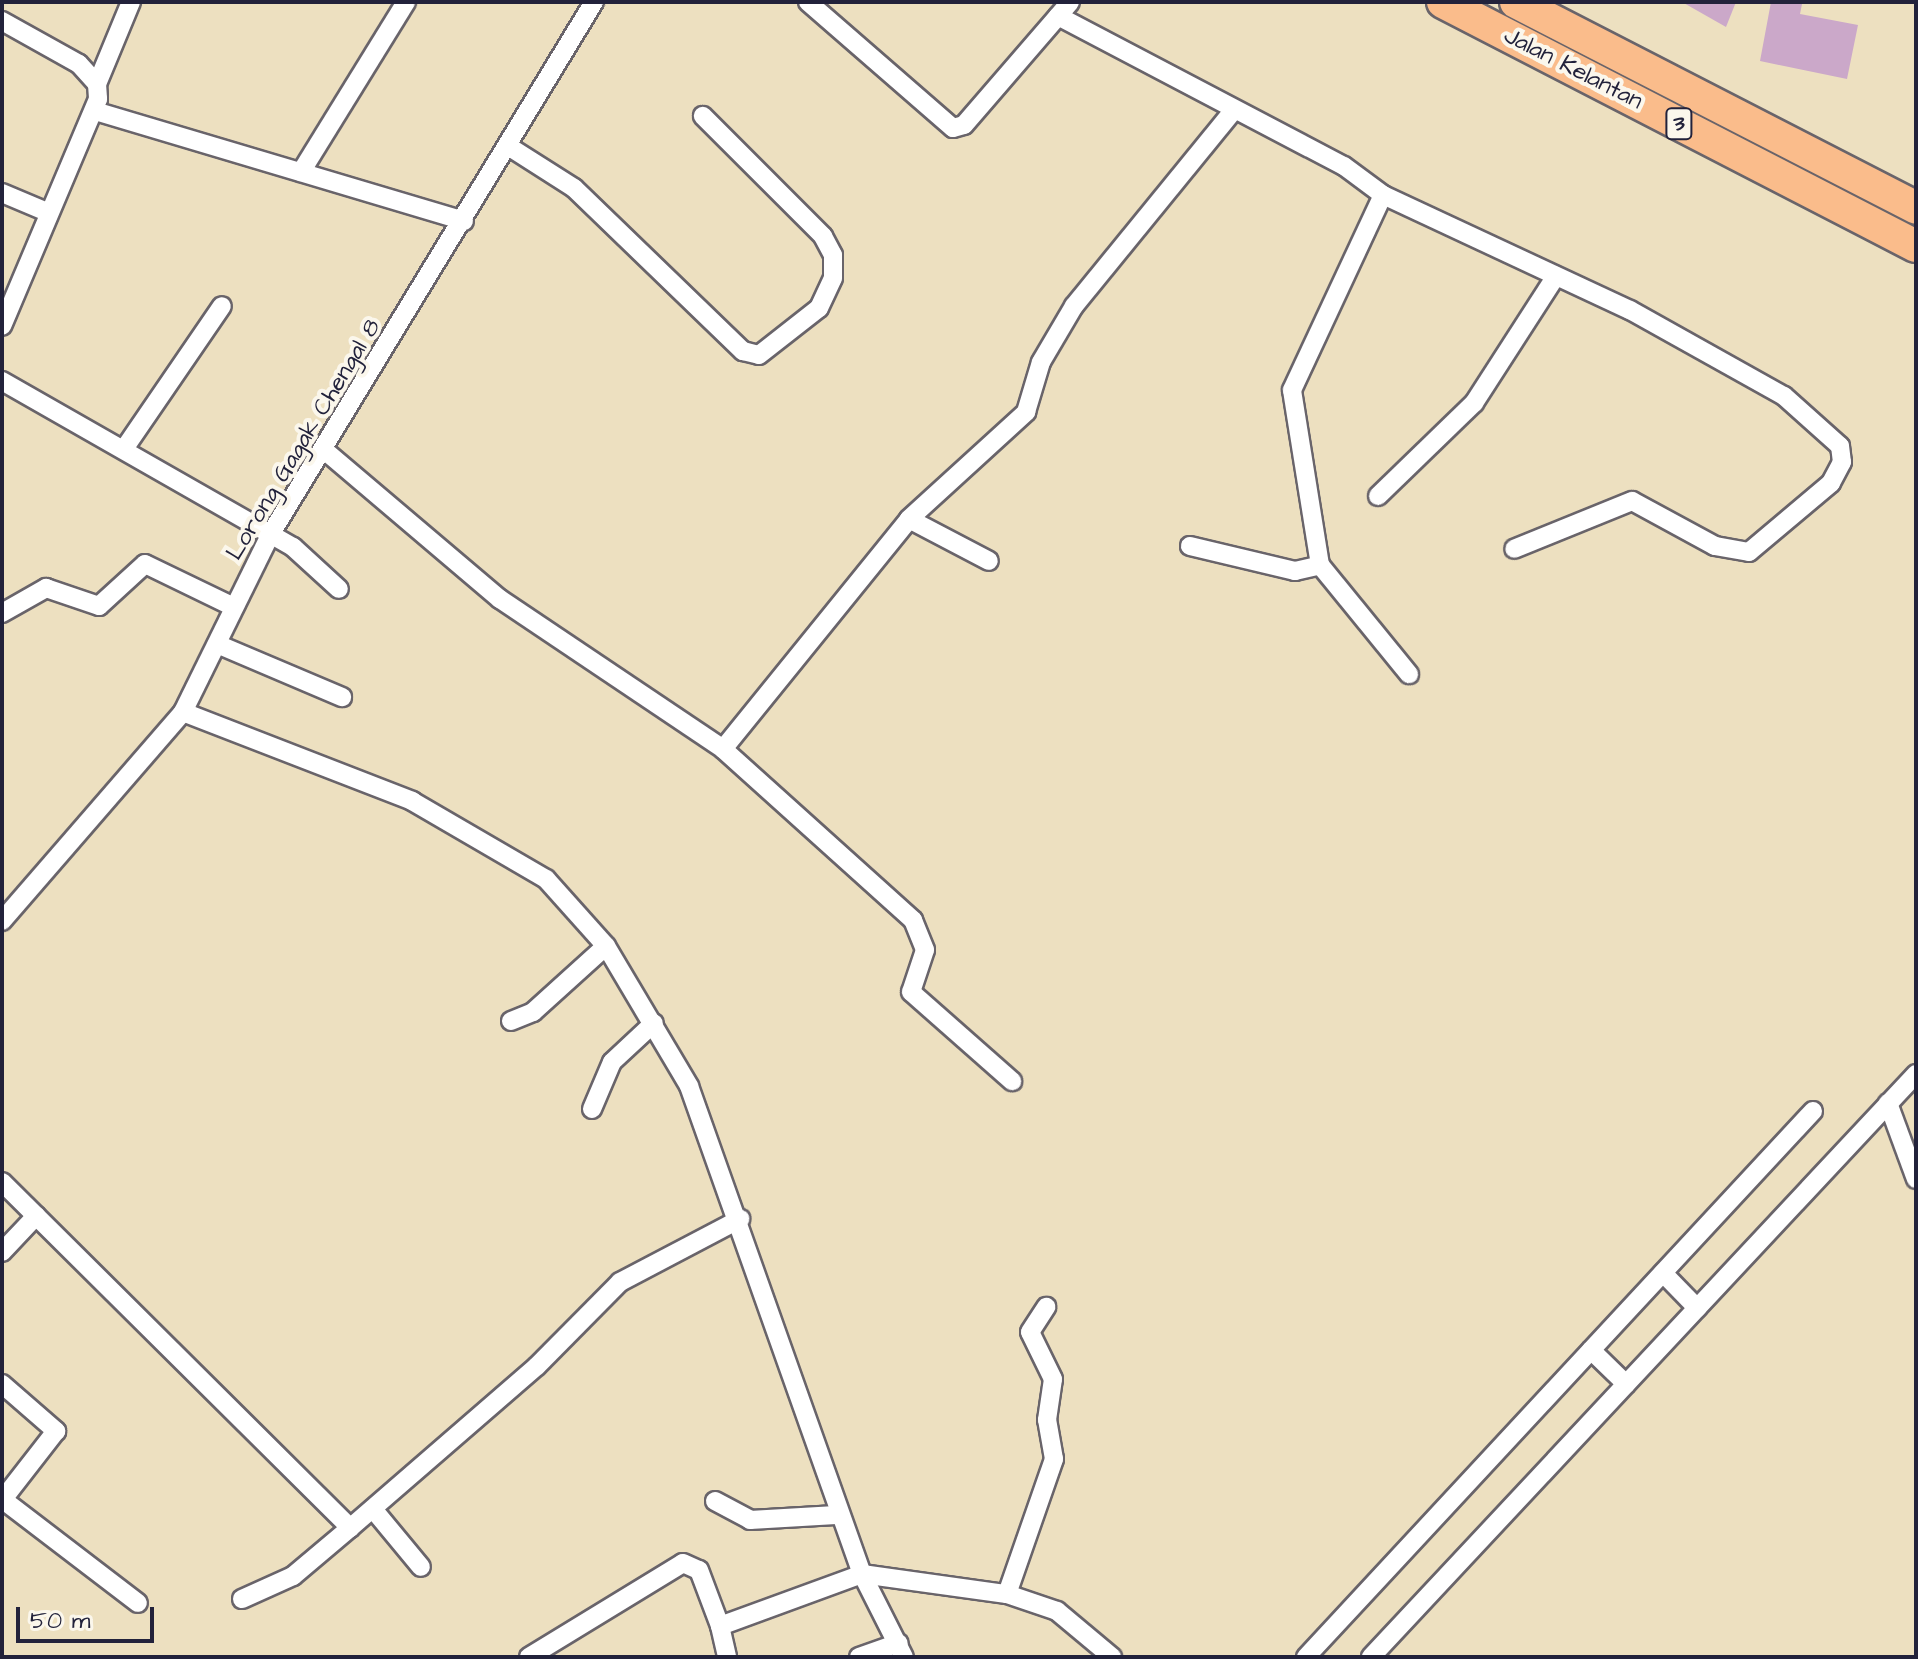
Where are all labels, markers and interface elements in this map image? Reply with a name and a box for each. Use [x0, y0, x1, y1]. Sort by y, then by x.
street label: Jalan Kelantan [1499, 22, 1647, 116]
road number: 3 [1665, 106, 1693, 142]
street label: Lorong Gagak Chengal 8 [221, 314, 387, 566]
scale bar [20, 1591, 158, 1641]
text: 50 m [30, 1604, 90, 1638]

